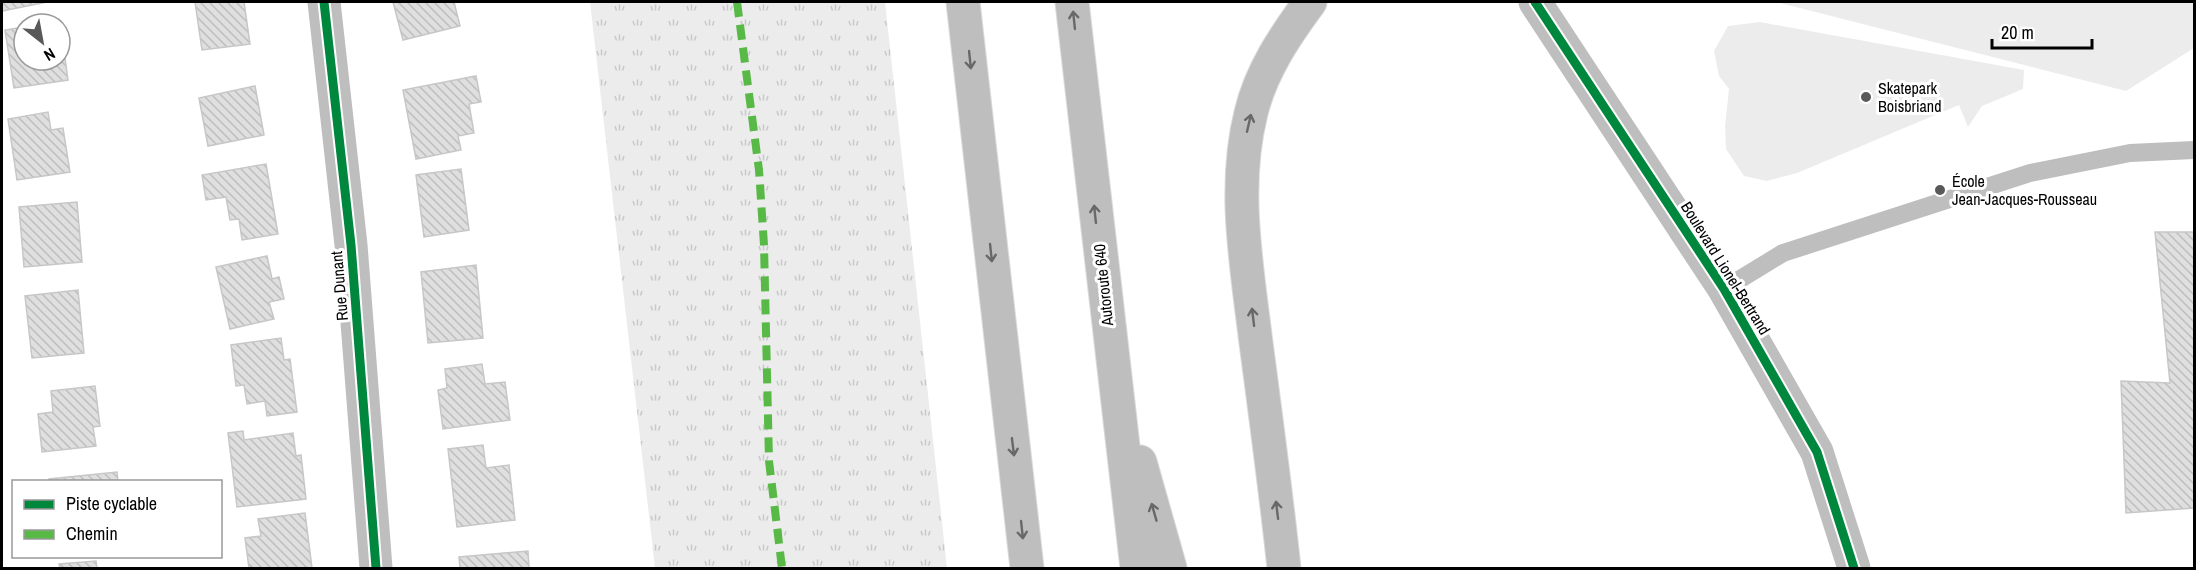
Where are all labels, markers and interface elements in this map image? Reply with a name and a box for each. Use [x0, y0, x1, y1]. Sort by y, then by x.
one-way arrow [1068, 11, 1079, 31]
north arrow [12, 12, 72, 72]
scale bar [1992, 12, 2092, 50]
text: 20 m [2001, 20, 2034, 45]
text: N [40, 43, 59, 67]
one-way arrow [965, 49, 976, 69]
place label: Skatepark Boisbriand [1878, 77, 1941, 117]
marker: Skatepark Boisbriand [1859, 90, 1873, 104]
one-way arrow [1243, 114, 1255, 133]
place label: École Jean-Jacques-Rousseau [1952, 170, 2097, 210]
marker: École Jean-Jacques-Rousseau [1933, 183, 1947, 197]
street label: Boulevard Lionel-Bertrand [1676, 197, 1776, 339]
one-way arrow [1089, 205, 1100, 225]
one-way arrow [986, 243, 997, 263]
street label: Autoroute 640 [1088, 243, 1118, 328]
street label: Rue Dunant [325, 250, 353, 322]
one-way arrow [1247, 307, 1258, 327]
one-way arrow [1008, 437, 1019, 457]
legend [12, 480, 222, 558]
text: Piste cyclable [66, 491, 157, 516]
one-way arrow [1272, 501, 1283, 521]
one-way arrow [1148, 503, 1159, 522]
one-way arrow [1017, 519, 1028, 539]
text: Chemin [66, 521, 118, 546]

